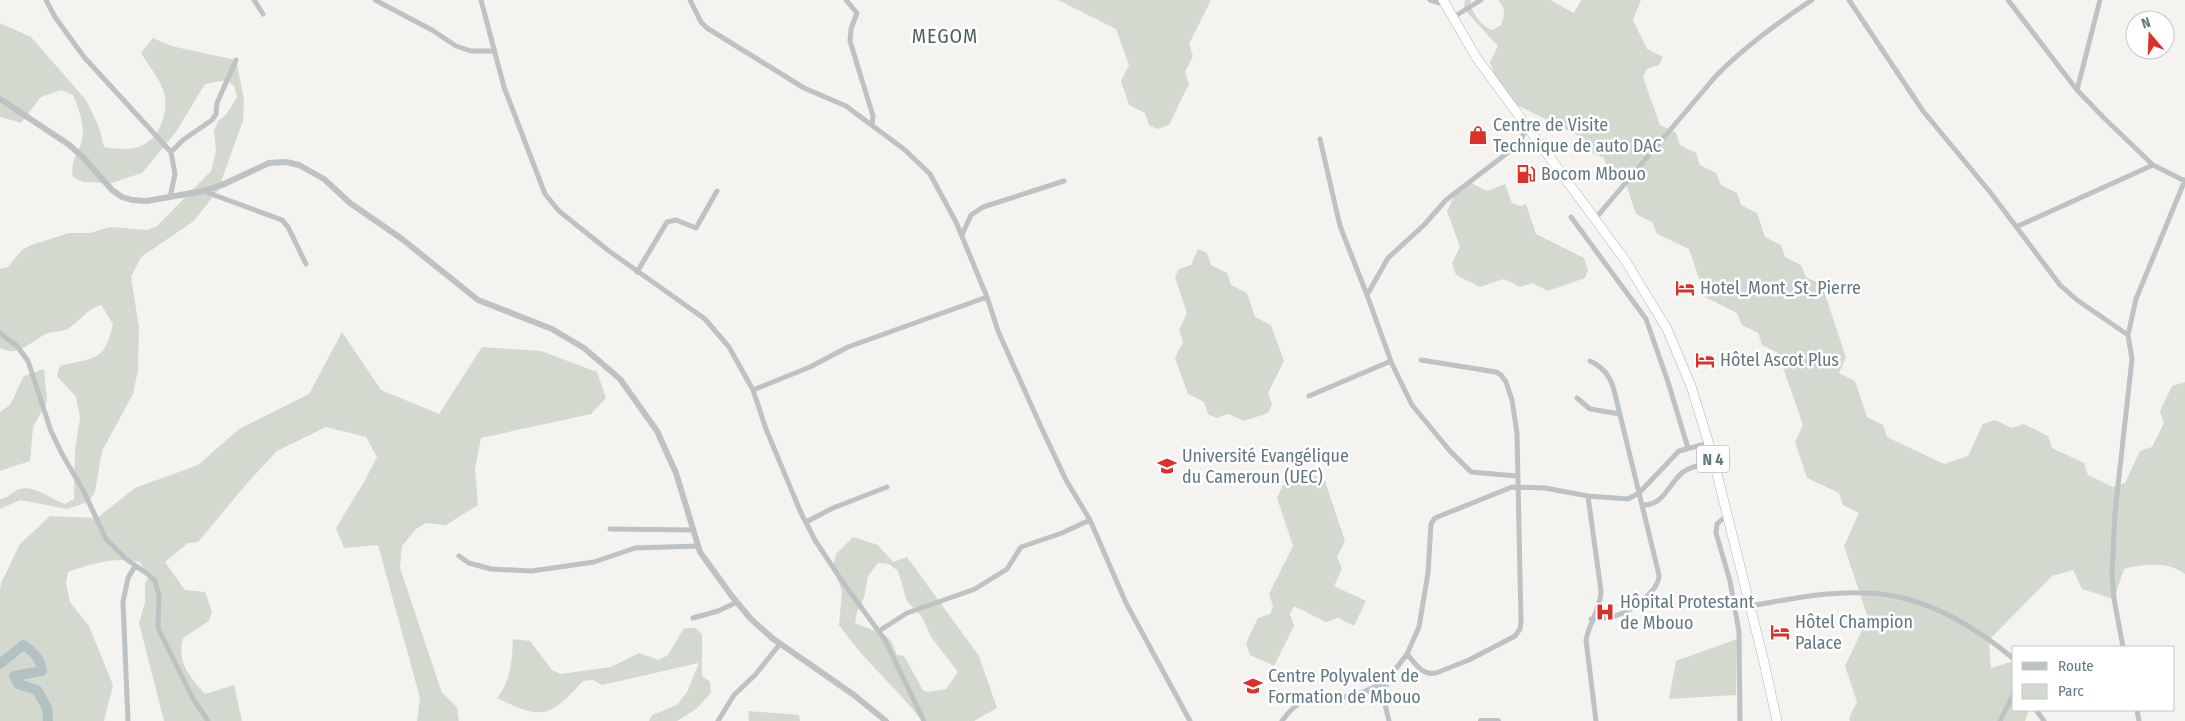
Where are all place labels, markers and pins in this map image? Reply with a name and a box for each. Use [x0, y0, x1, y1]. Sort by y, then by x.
place label: Centre de Visite Technique de auto DAC [1493, 114, 1662, 157]
shop icon: Centre de Visite Technique de auto DAC [1467, 124, 1489, 146]
fuel station icon: Bocom Mbouo [1515, 163, 1537, 185]
place label: Bocom Mbouo [1541, 163, 1646, 185]
hotel icon: Hotel_Mont_St_Pierre [1674, 277, 1696, 299]
place label: Hotel_Mont_St_Pierre [1700, 277, 1861, 299]
hotel icon: Hôtel Ascot Plus [1694, 349, 1716, 371]
place label: Hôtel Ascot Plus [1720, 349, 1839, 371]
place label: Université Evangélique du Cameroun (UEC) [1182, 445, 1349, 488]
school or university icon: Université Evangélique du Cameroun (UEC) [1156, 455, 1178, 477]
place label: Hôpital Protestant de Mbouo [1620, 591, 1754, 634]
hospital icon: Hôpital Protestant de Mbouo [1594, 601, 1616, 623]
place label: Hôtel Champion Palace [1795, 611, 1913, 654]
hotel icon: Hôtel Champion Palace [1769, 621, 1791, 643]
place label: Centre Polyvalent de Formation de Mbouo [1268, 665, 1421, 708]
school or university icon: Centre Polyvalent de Formation de Mbouo [1242, 675, 1264, 697]

